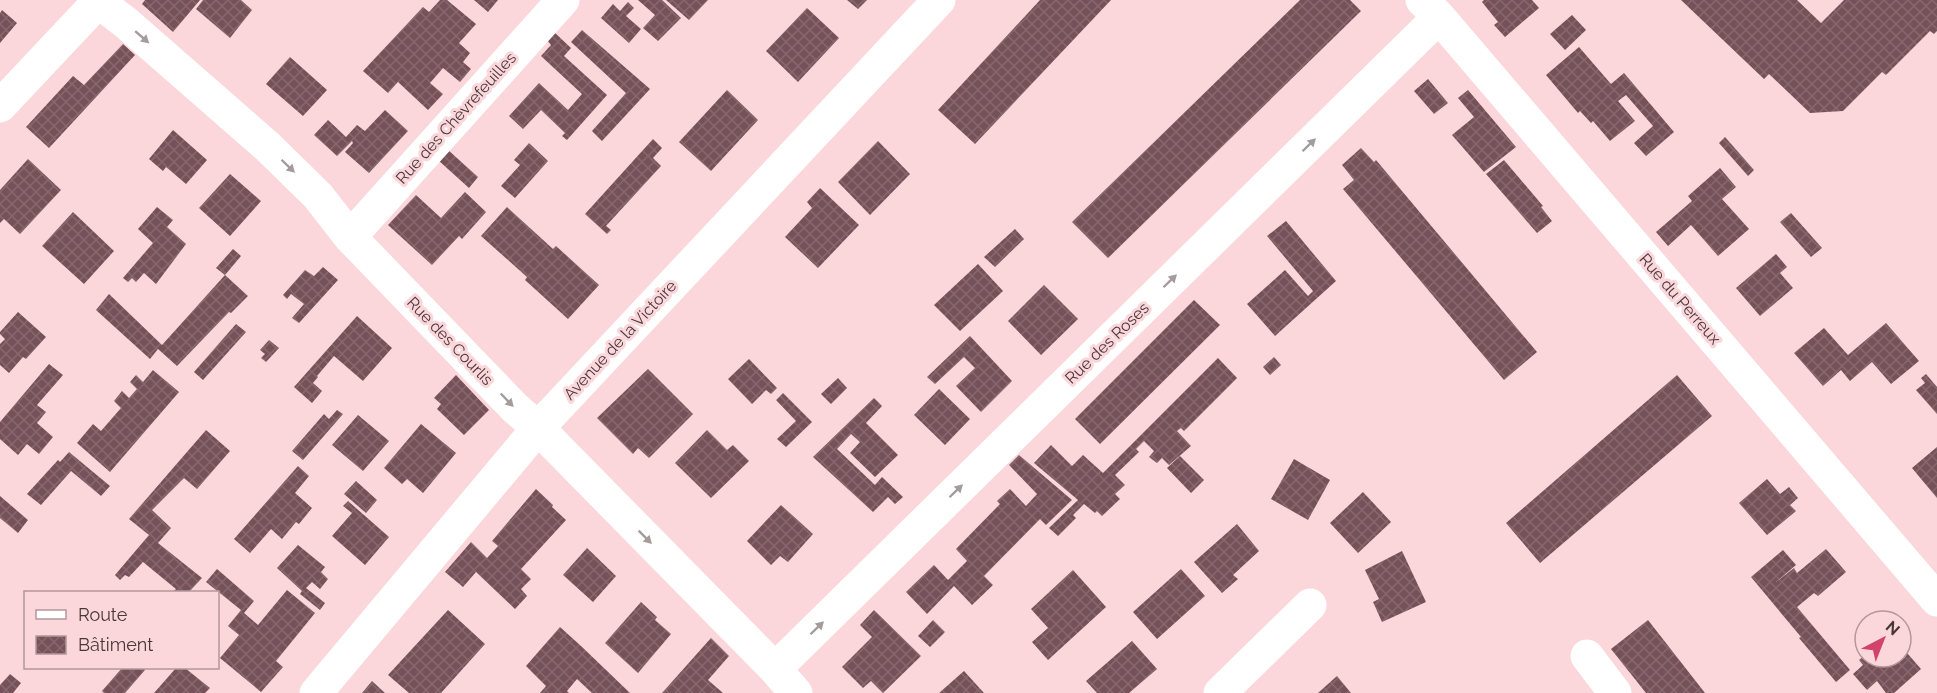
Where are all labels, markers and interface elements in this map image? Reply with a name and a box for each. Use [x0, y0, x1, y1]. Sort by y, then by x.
one-way arrow [134, 30, 149, 43]
street label: Rue des Chèvrefeuilles [392, 48, 520, 188]
one-way arrow [1302, 138, 1317, 152]
one-way arrow [280, 159, 295, 173]
street label: Rue du Perreux [1635, 250, 1725, 348]
one-way arrow [1163, 275, 1177, 289]
street label: Avenue de la Victoire [560, 276, 680, 404]
street label: Rue des Courlis [403, 293, 497, 389]
street label: Rue des Roses [1061, 298, 1153, 388]
one-way arrow [500, 392, 513, 407]
one-way arrow [948, 485, 962, 499]
one-way arrow [638, 530, 652, 544]
legend [24, 591, 219, 669]
text: Route [78, 604, 128, 625]
north arrow [1853, 609, 1913, 669]
text: N [1882, 617, 1904, 639]
one-way arrow [809, 621, 824, 635]
text: Bâtiment [78, 634, 153, 655]

